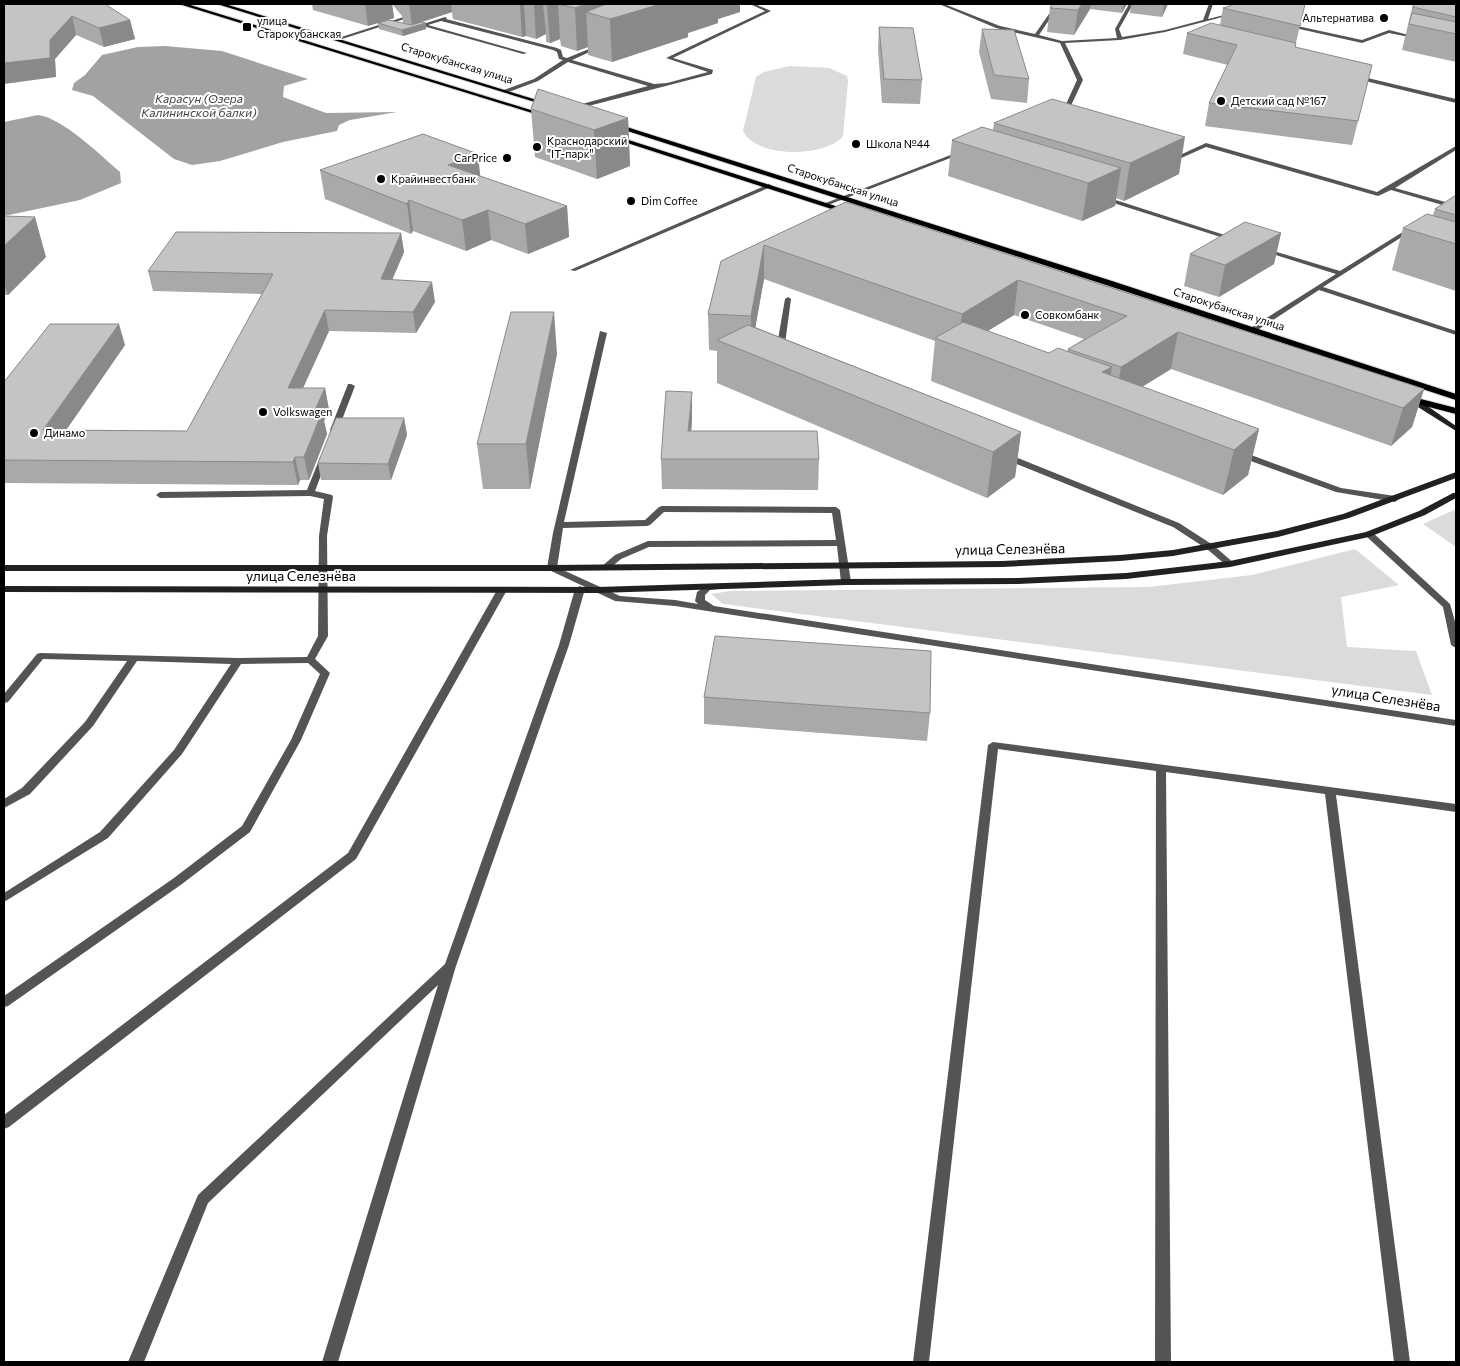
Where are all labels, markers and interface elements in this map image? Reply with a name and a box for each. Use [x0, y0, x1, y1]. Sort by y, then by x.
place label: Альтернатива [1302, 11, 1374, 24]
marker: Альтернатива [1378, 12, 1390, 24]
place label: улица Старокубанская [257, 14, 341, 40]
marker: улица Старокубанская [241, 21, 253, 33]
street label: Старокубанская улица [400, 39, 515, 86]
water label: Карасун (Озера Калининской балки) [141, 91, 257, 119]
place label: Детский сад №167 [1231, 94, 1326, 107]
marker: Детский сад №167 [1215, 95, 1227, 107]
place label: Краснодарский "IT-парк" [547, 134, 627, 160]
place label: Школа №44 [866, 137, 930, 150]
marker: Школа №44 [850, 138, 862, 150]
marker: Краснодарский "IT-парк" [531, 141, 543, 153]
place label: CarPrice [454, 151, 497, 164]
marker: CarPrice [501, 152, 513, 164]
street label: Старокубанская улица [786, 160, 901, 209]
place label: Крайинвестбанк [391, 172, 476, 185]
marker: Крайинвестбанк [375, 173, 387, 185]
place label: Dim Coffee [641, 194, 698, 207]
marker: Dim Coffee [625, 195, 637, 207]
street label: Старокубанская улица [1172, 284, 1287, 333]
place label: Совкомбанк [1035, 308, 1100, 321]
marker: Совкомбанк [1019, 309, 1031, 321]
place label: Volkswagen [273, 405, 332, 418]
marker: Volkswagen [257, 406, 269, 418]
place label: Динамо [44, 426, 86, 439]
marker: Динамо [28, 427, 40, 439]
street label: улица Селезнёва [955, 539, 1065, 558]
street label: улица Селезнёва [246, 567, 356, 584]
street label: улица Селезнёва [1330, 680, 1442, 715]

